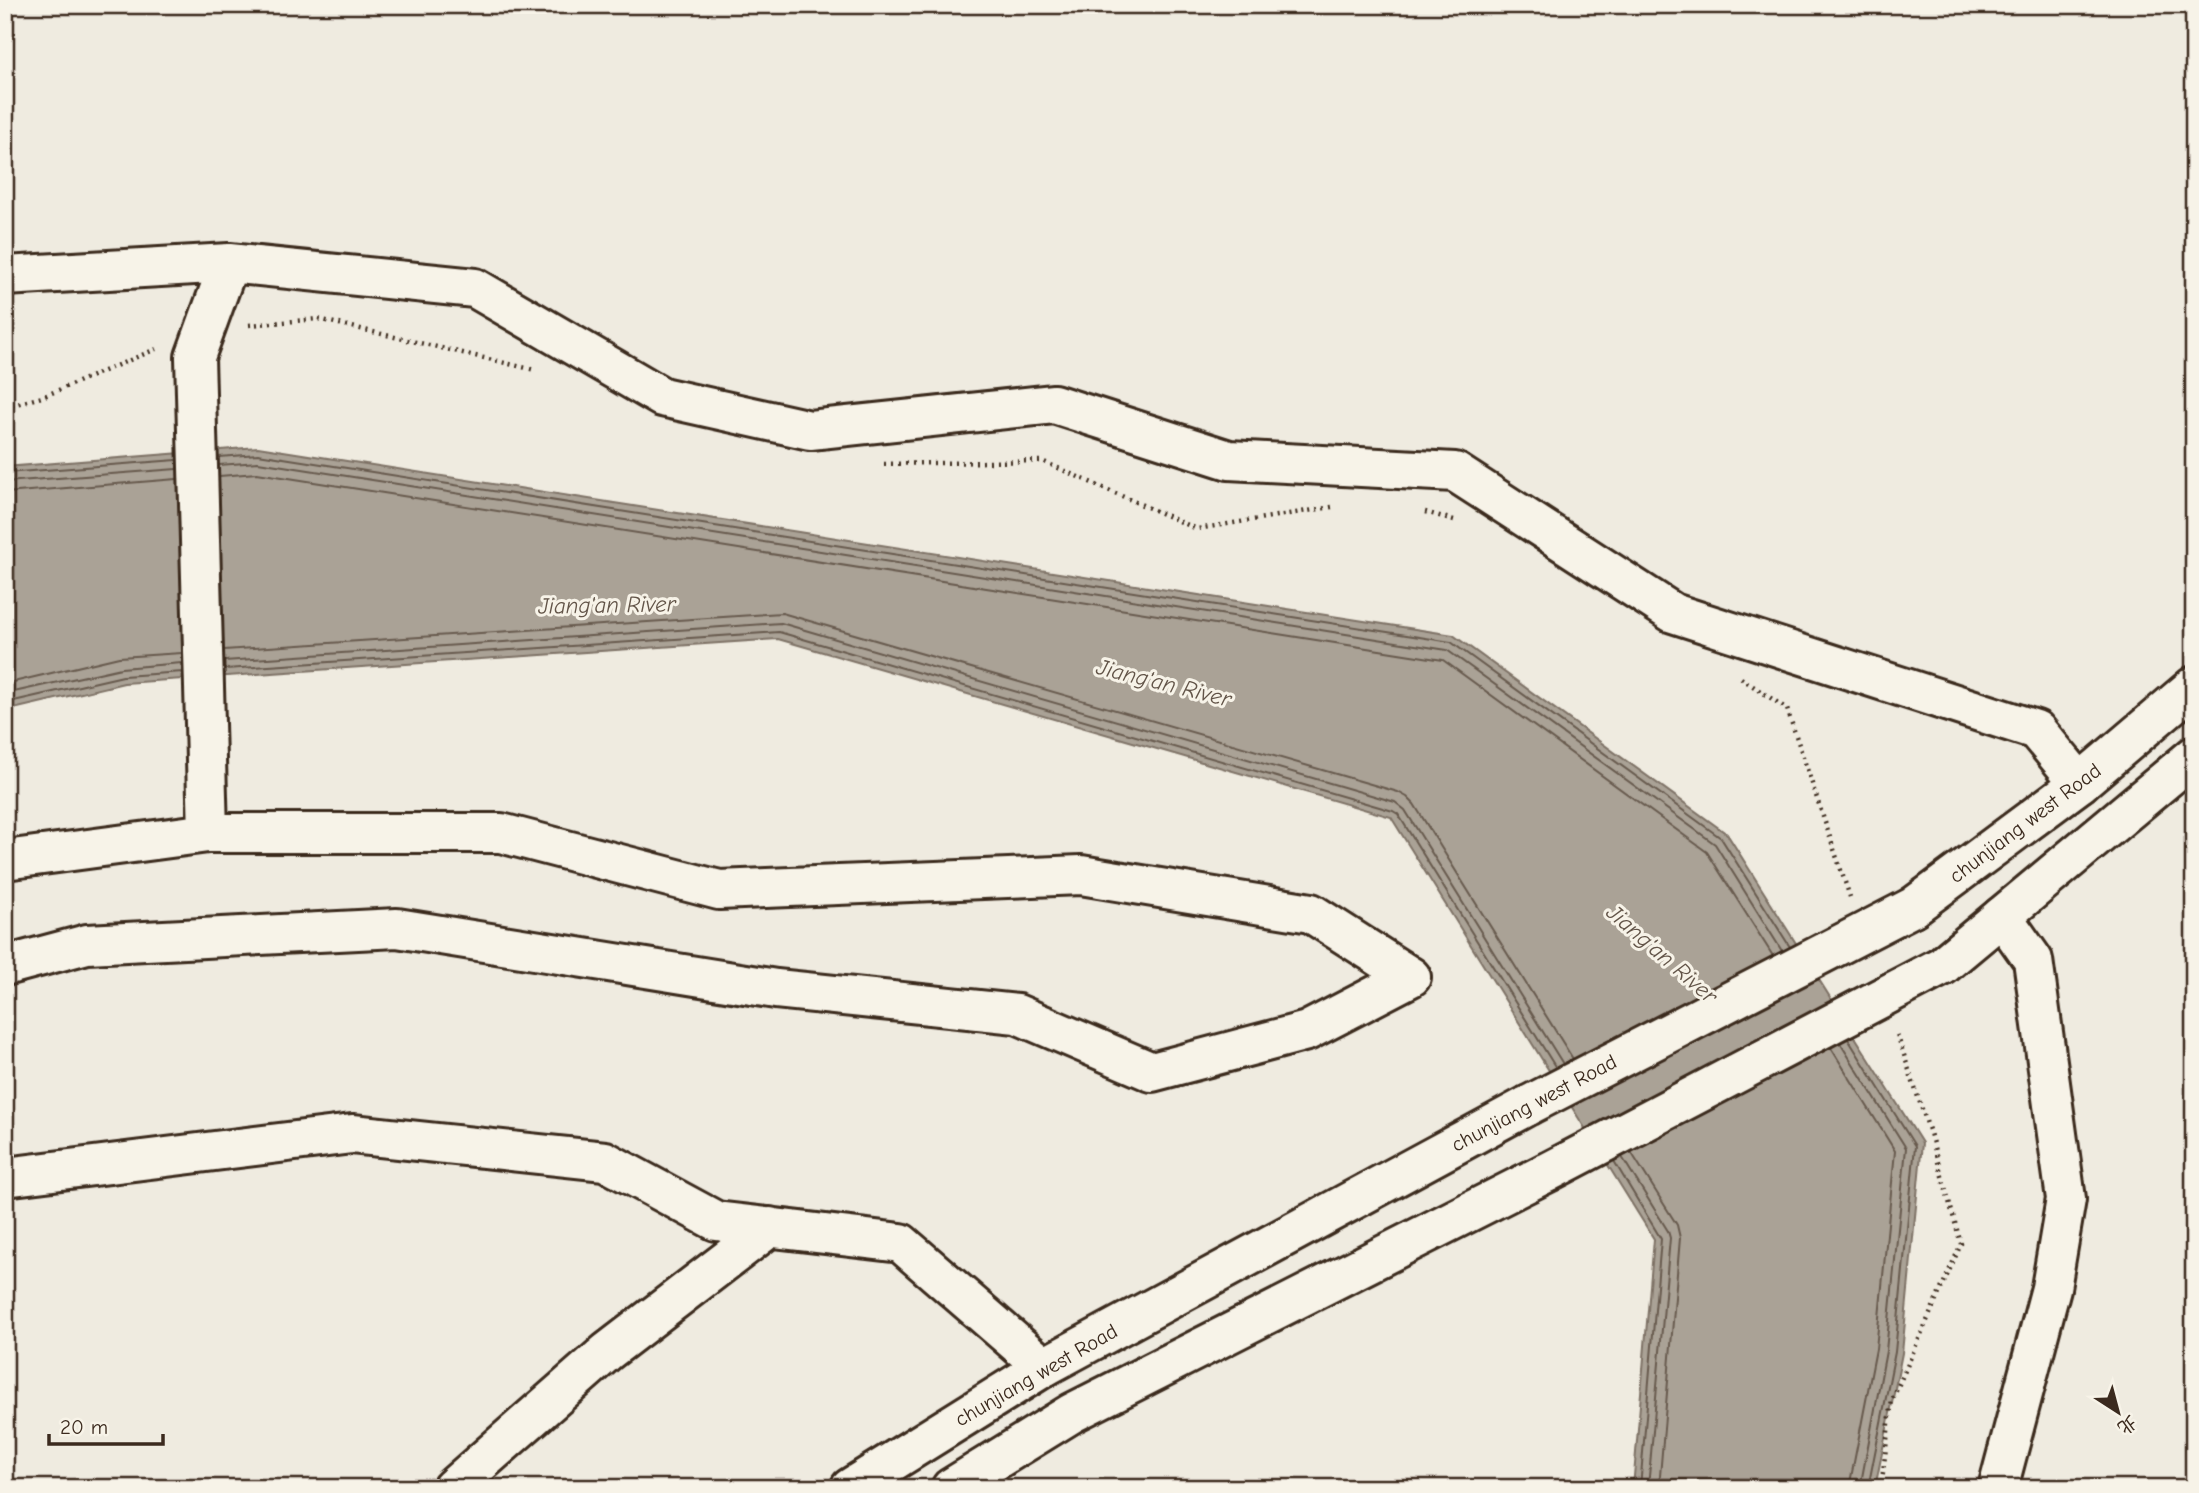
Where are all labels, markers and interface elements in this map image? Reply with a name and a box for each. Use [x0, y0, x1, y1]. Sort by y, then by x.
water label: Jiang'an River [537, 590, 677, 620]
water label: Jiang'an River [1093, 653, 1235, 713]
street label: chunjiang west Road [1944, 758, 2106, 888]
water label: Jiang'an River [1600, 898, 1723, 1010]
street label: chunjiang west Road [1447, 1049, 1621, 1157]
street label: chunjiang west Road [950, 1319, 1122, 1431]
north arrow [2084, 1378, 2154, 1448]
scale bar [49, 1402, 163, 1446]
text: 北 [2113, 1410, 2142, 1439]
text: 20 m [60, 1415, 108, 1439]

